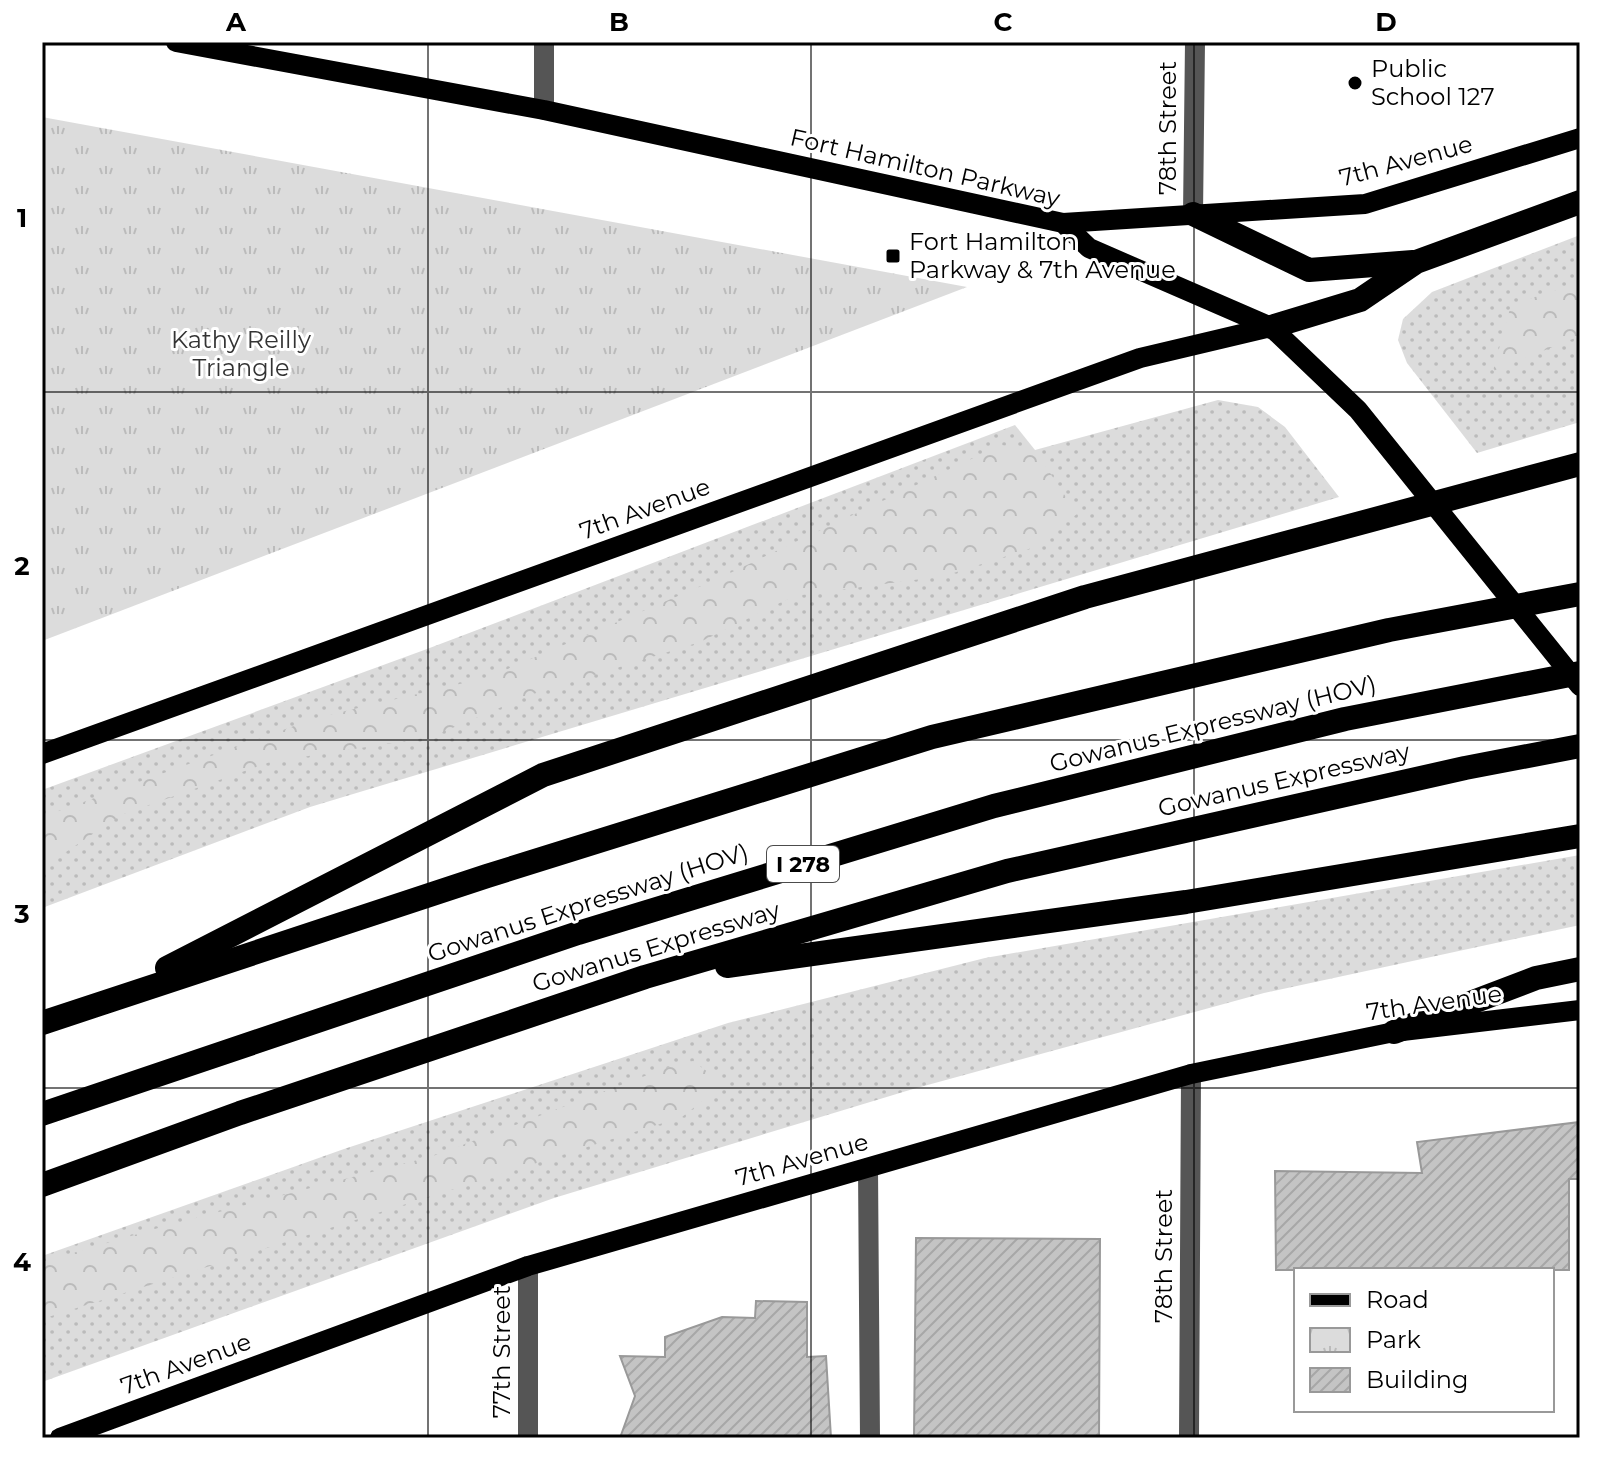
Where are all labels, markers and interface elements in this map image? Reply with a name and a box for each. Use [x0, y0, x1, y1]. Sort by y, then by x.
text: A [225, 6, 247, 38]
text: B [609, 6, 629, 38]
text: C [994, 6, 1013, 38]
text: D [1375, 6, 1397, 38]
place label: Public School 127 [1371, 54, 1495, 111]
street label: 78th Street [1153, 61, 1182, 195]
marker: Public School 127 [1346, 74, 1364, 92]
street label: Fort Hamilton Parkway [787, 122, 1063, 213]
street label: 7th Avenue [1336, 129, 1476, 192]
text: 1 [17, 202, 27, 234]
place label: Fort Hamilton Parkway & 7th Avenue [909, 227, 1176, 284]
marker: Fort Hamilton Parkway & 7th Avenue [884, 247, 902, 265]
park label: Kathy Reilly Triangle [171, 325, 311, 382]
street label: 7th Avenue [576, 472, 714, 546]
text: 2 [14, 550, 30, 582]
street label: Gowanus Expressway (HOV) [1047, 669, 1379, 779]
street label: Gowanus Expressway [1155, 737, 1413, 823]
street label: Gowanus Expressway (HOV) [424, 837, 752, 969]
road number: I 278 [767, 846, 839, 882]
street label: Gowanus Expressway [529, 896, 783, 998]
text: 3 [13, 898, 30, 930]
street label: 7th Avenue [1364, 979, 1504, 1026]
street label: 7th Avenue [732, 1127, 872, 1192]
street label: 78th Street [1149, 1189, 1178, 1323]
text: 4 [13, 1246, 31, 1278]
legend [1294, 1268, 1554, 1412]
street label: 77th Street [487, 1285, 516, 1418]
text: Road [1366, 1285, 1429, 1314]
text: Park [1366, 1325, 1421, 1354]
street label: 7th Avenue [117, 1327, 255, 1401]
text: Building [1366, 1365, 1469, 1394]

